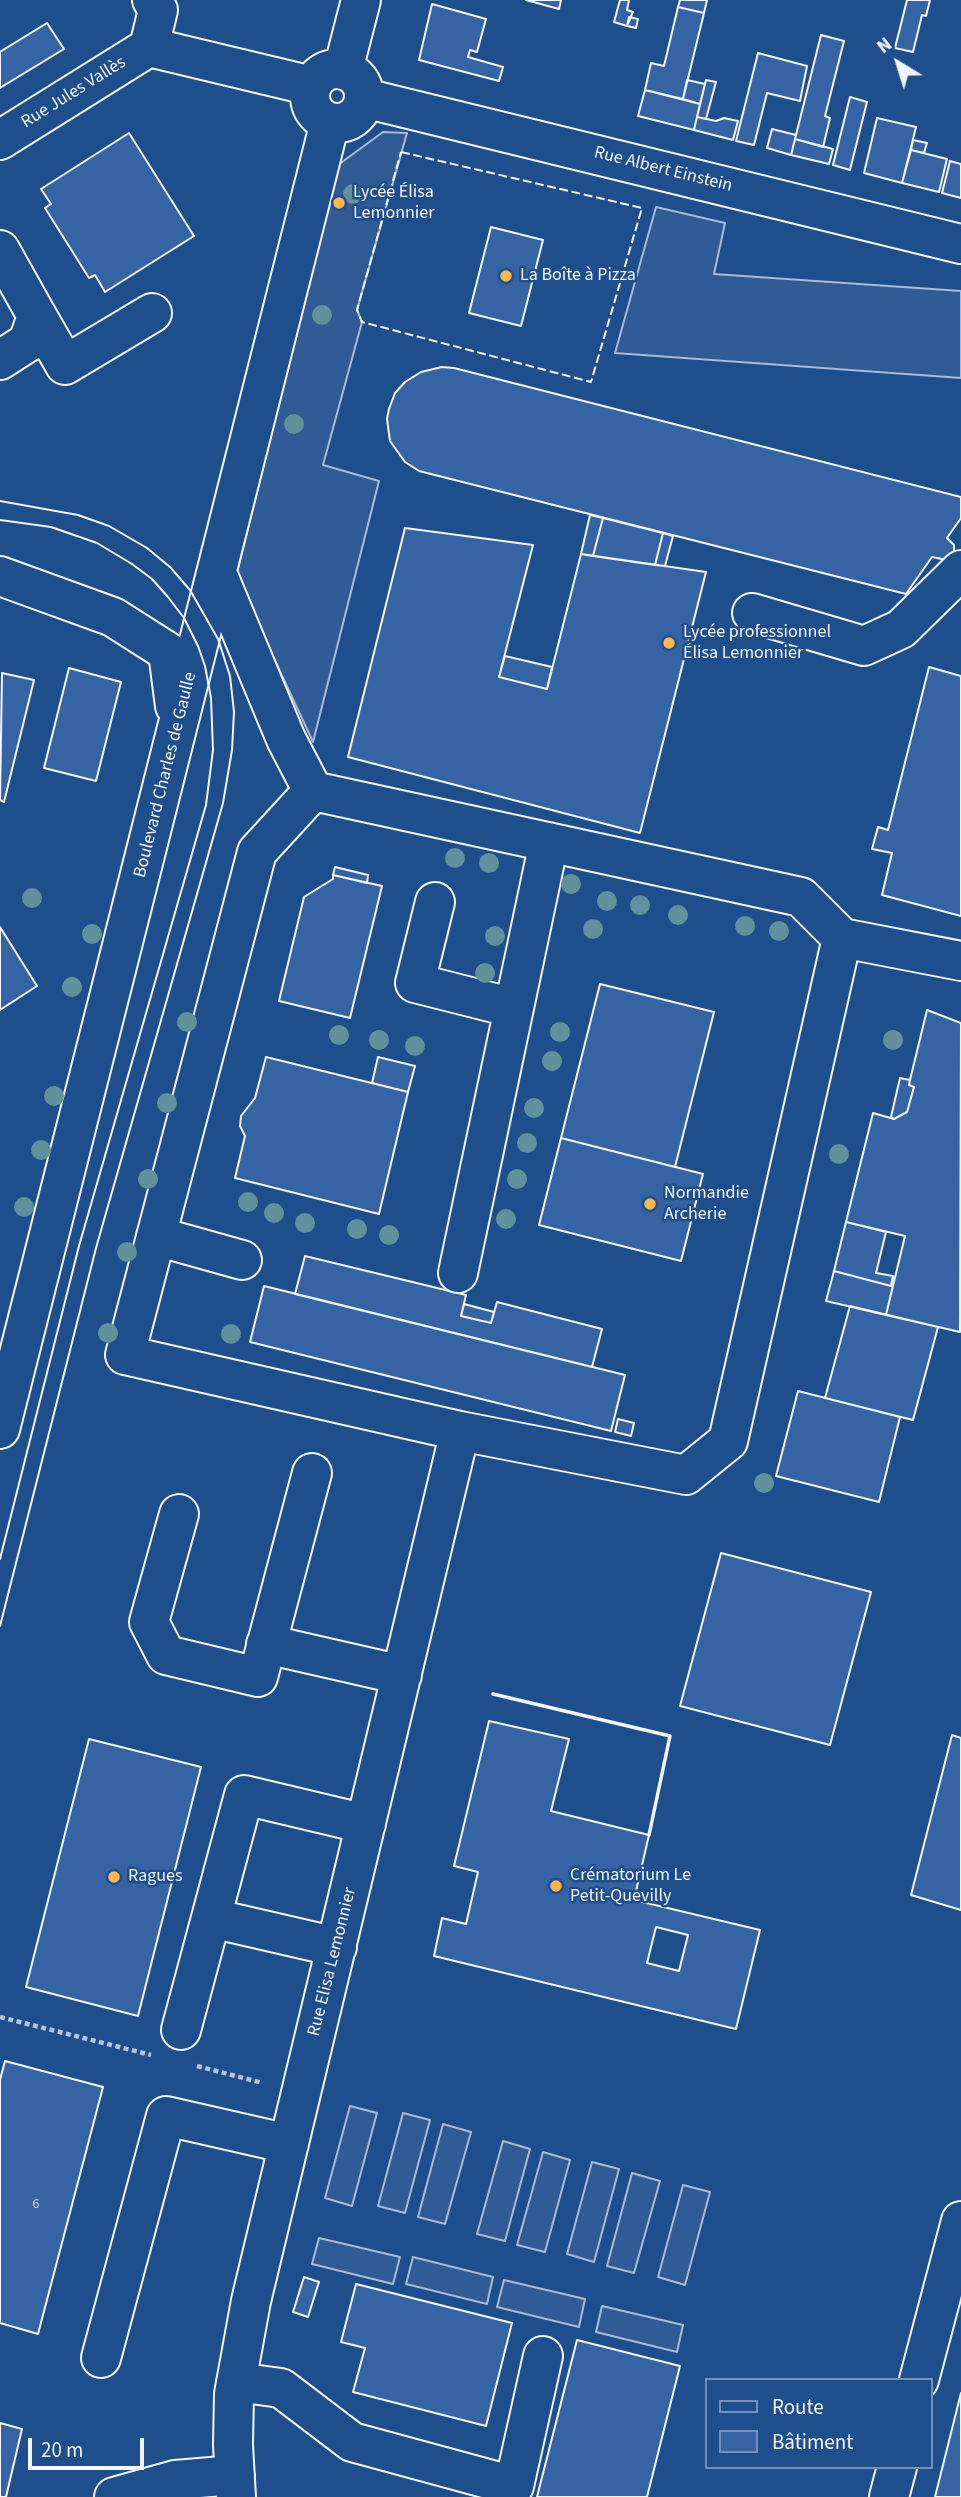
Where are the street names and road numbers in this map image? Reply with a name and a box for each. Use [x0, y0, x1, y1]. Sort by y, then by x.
street label: Rue Jules Vallès [18, 52, 130, 134]
street label: Rue Albert Einstein [592, 142, 734, 198]
street label: Boulevard Charles de Gaulle [130, 670, 202, 880]
street label: Rue Elisa Lemonnier [304, 1885, 362, 2039]

